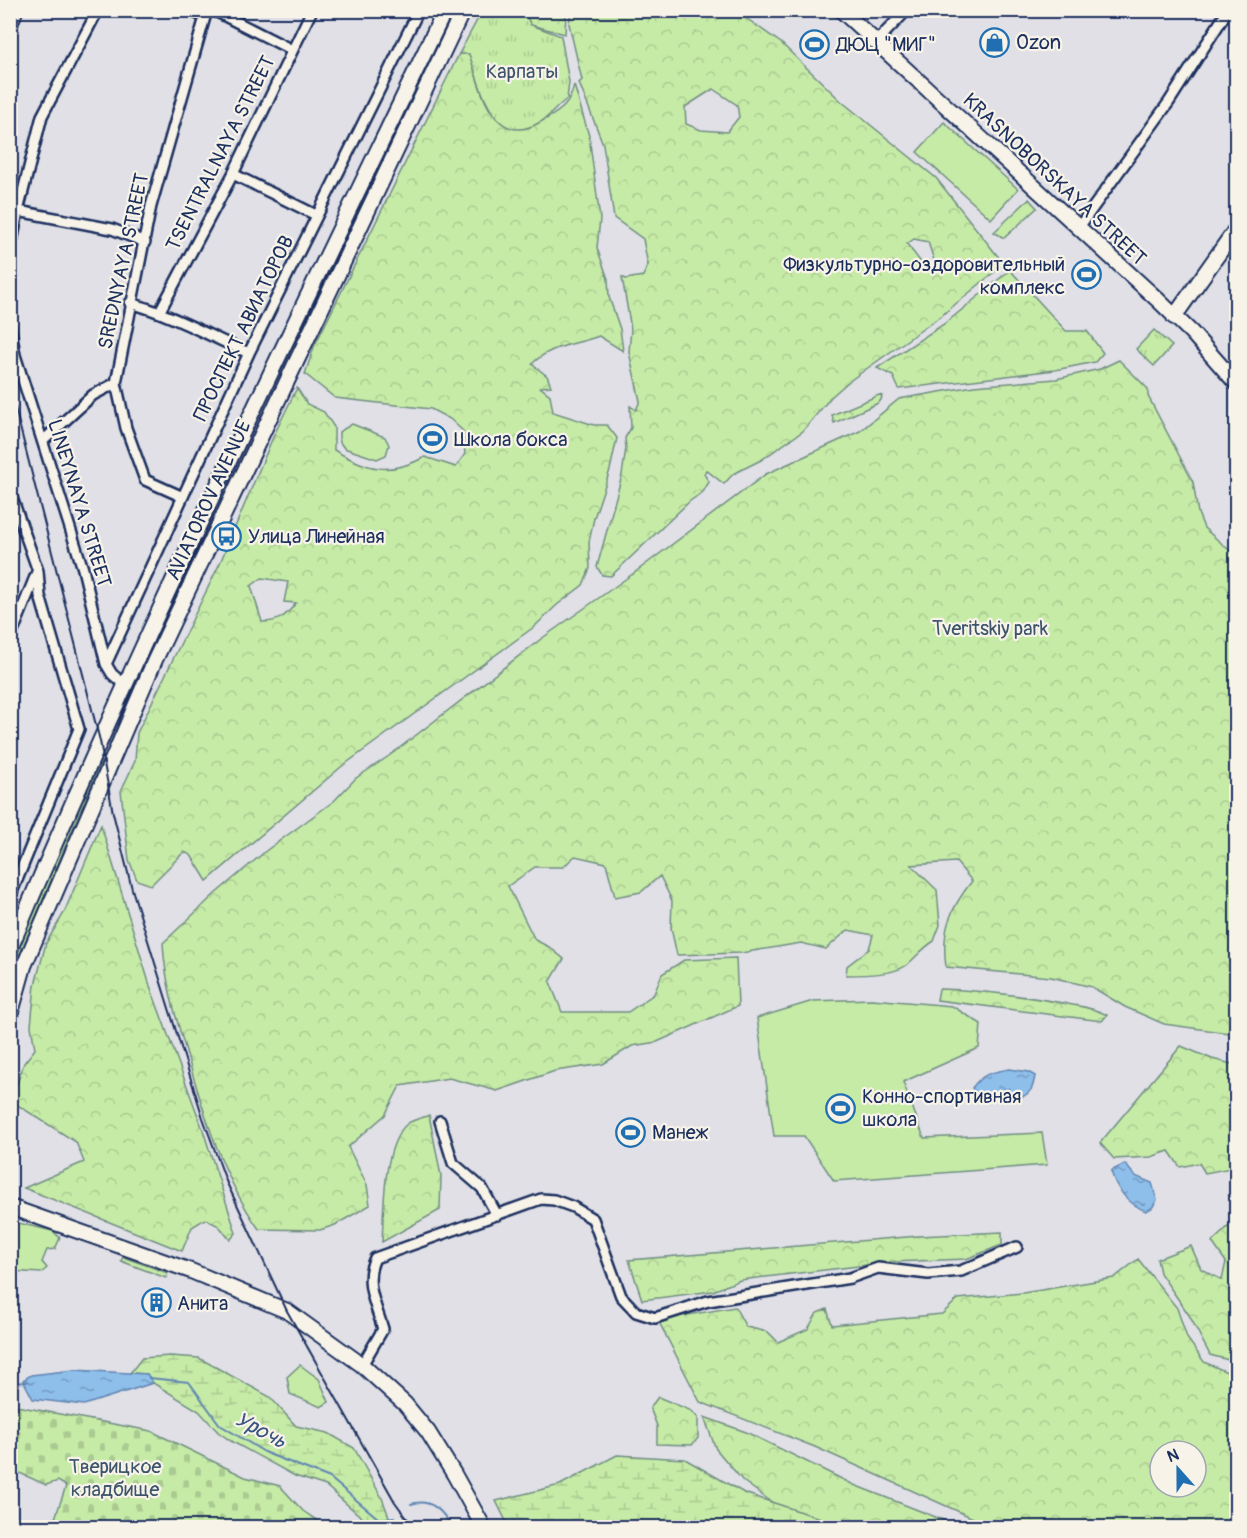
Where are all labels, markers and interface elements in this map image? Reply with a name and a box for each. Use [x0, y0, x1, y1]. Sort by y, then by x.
shop icon: Ozon [979, 26, 1011, 58]
sports icon: ДЮЦ "МИГ" [799, 28, 831, 60]
place label: Ozon [1016, 30, 1061, 55]
place label: ДЮЦ "МИГ" [835, 32, 936, 57]
street label: TSENTRALNAYA STREET [160, 51, 281, 255]
park label: Карпаты [486, 59, 558, 84]
street label: KRASNOBORSKAYA STREET [958, 88, 1152, 271]
street label: SREDNYAYA STREET [93, 171, 154, 351]
street label: ПРОСПЕКТ АВИАТОРОВ [188, 231, 299, 425]
place label: Физкультурно-оздоровительный комплекс [783, 252, 1065, 300]
sports icon: Физкультурно-оздоровительный комплекс [1070, 259, 1102, 291]
street label: LINEYNAYA STREET [42, 416, 117, 590]
street label: AVIATOROV AVENUE [160, 416, 257, 584]
sports icon: Школа бокса [417, 423, 449, 455]
place label: Школа бокса [454, 427, 568, 452]
bus stop icon: Улица Линейная [211, 520, 243, 552]
place label: Улица Линейная [248, 524, 385, 549]
park label: Tveritskiy park [932, 616, 1049, 641]
place label: Конно-спортивная школа [862, 1084, 1021, 1132]
sports icon: Конно-спортивная школа [825, 1092, 857, 1124]
sports icon: Манеж [615, 1116, 647, 1148]
place label: Манеж [652, 1120, 709, 1145]
building icon: Анита [140, 1287, 172, 1319]
place label: Анита [177, 1291, 228, 1316]
water label: Урочь [231, 1406, 291, 1455]
north arrow [1148, 1439, 1208, 1499]
text: N [1164, 1445, 1182, 1467]
park label: Тверицкое кладбище [69, 1454, 161, 1502]

